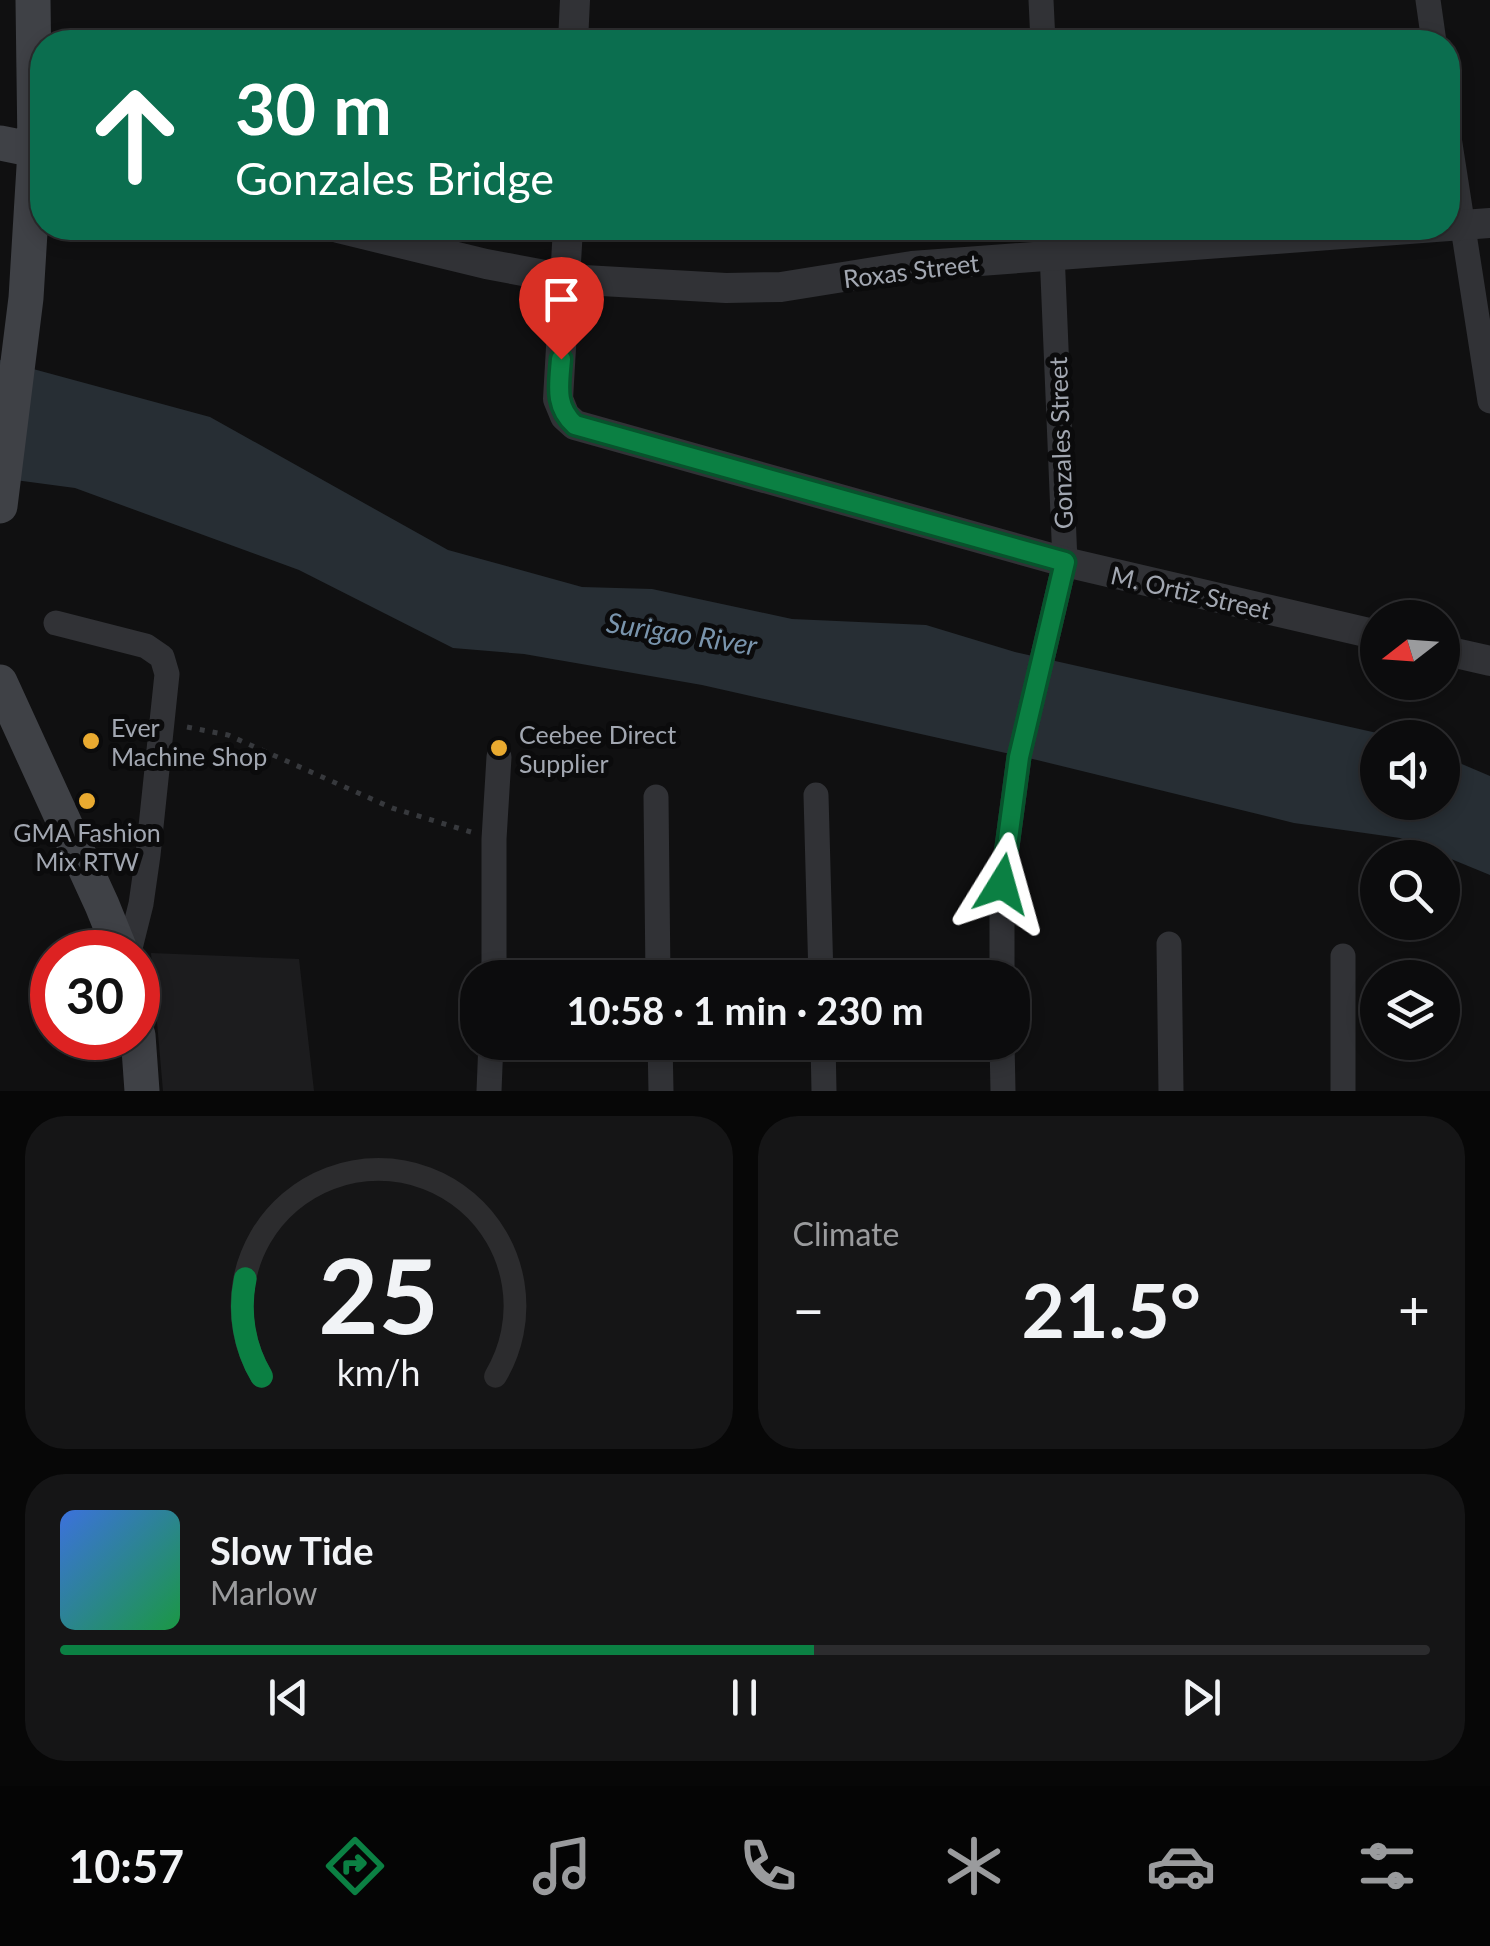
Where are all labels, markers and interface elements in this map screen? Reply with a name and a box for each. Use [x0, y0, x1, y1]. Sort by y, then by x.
text: 30 m [235, 66, 392, 150]
icon: ahead [70, 70, 200, 200]
text: Gonzales Bridge [235, 151, 554, 205]
street label: Roxas Street [841, 247, 981, 293]
pin [519, 257, 604, 360]
icon: arrive [534, 272, 589, 327]
street label: Gonzales Street [1042, 356, 1078, 530]
street label: M. Ortiz Street [1108, 559, 1274, 625]
north arrow [1360, 600, 1460, 700]
map controls [1360, 600, 1460, 1060]
water label: Surigao River [604, 604, 760, 662]
place label: Ever Machine Shop [111, 712, 267, 771]
place label: Ceebee Direct Supplier [519, 719, 676, 778]
button: sound [1360, 720, 1460, 820]
marker: Ever Machine Shop [80, 730, 102, 752]
marker: Ceebee Direct Supplier [488, 737, 510, 759]
marker: GMA Fashion Mix RTW [76, 790, 98, 812]
place label: GMA Fashion Mix RTW [13, 817, 161, 876]
position arrow [950, 832, 1054, 936]
button: search [1360, 840, 1460, 940]
speed limit sign: 30 [30, 930, 160, 1060]
button: layers [1360, 960, 1460, 1060]
text: 10:58 · 1 min · 230 m [566, 987, 924, 1033]
text: Climate [793, 1214, 899, 1253]
text: 25 [318, 1231, 439, 1356]
text: 21.5° [1022, 1264, 1201, 1354]
text: − [793, 1276, 824, 1342]
text: + [1398, 1276, 1430, 1342]
text: km/h [337, 1351, 421, 1394]
text: Slow Tide [210, 1527, 373, 1573]
text: Marlow [210, 1573, 317, 1612]
icon: previous [261, 1670, 316, 1725]
icon: pause [717, 1670, 772, 1725]
icon: next [1174, 1670, 1229, 1725]
icon: directions [320, 1831, 390, 1901]
icon: music [527, 1831, 597, 1901]
icon: phone [733, 1831, 803, 1901]
icon: climate [939, 1831, 1009, 1901]
icon: car [1146, 1831, 1216, 1901]
icon: filters [1352, 1831, 1422, 1901]
text: 10:57 [68, 1839, 184, 1893]

